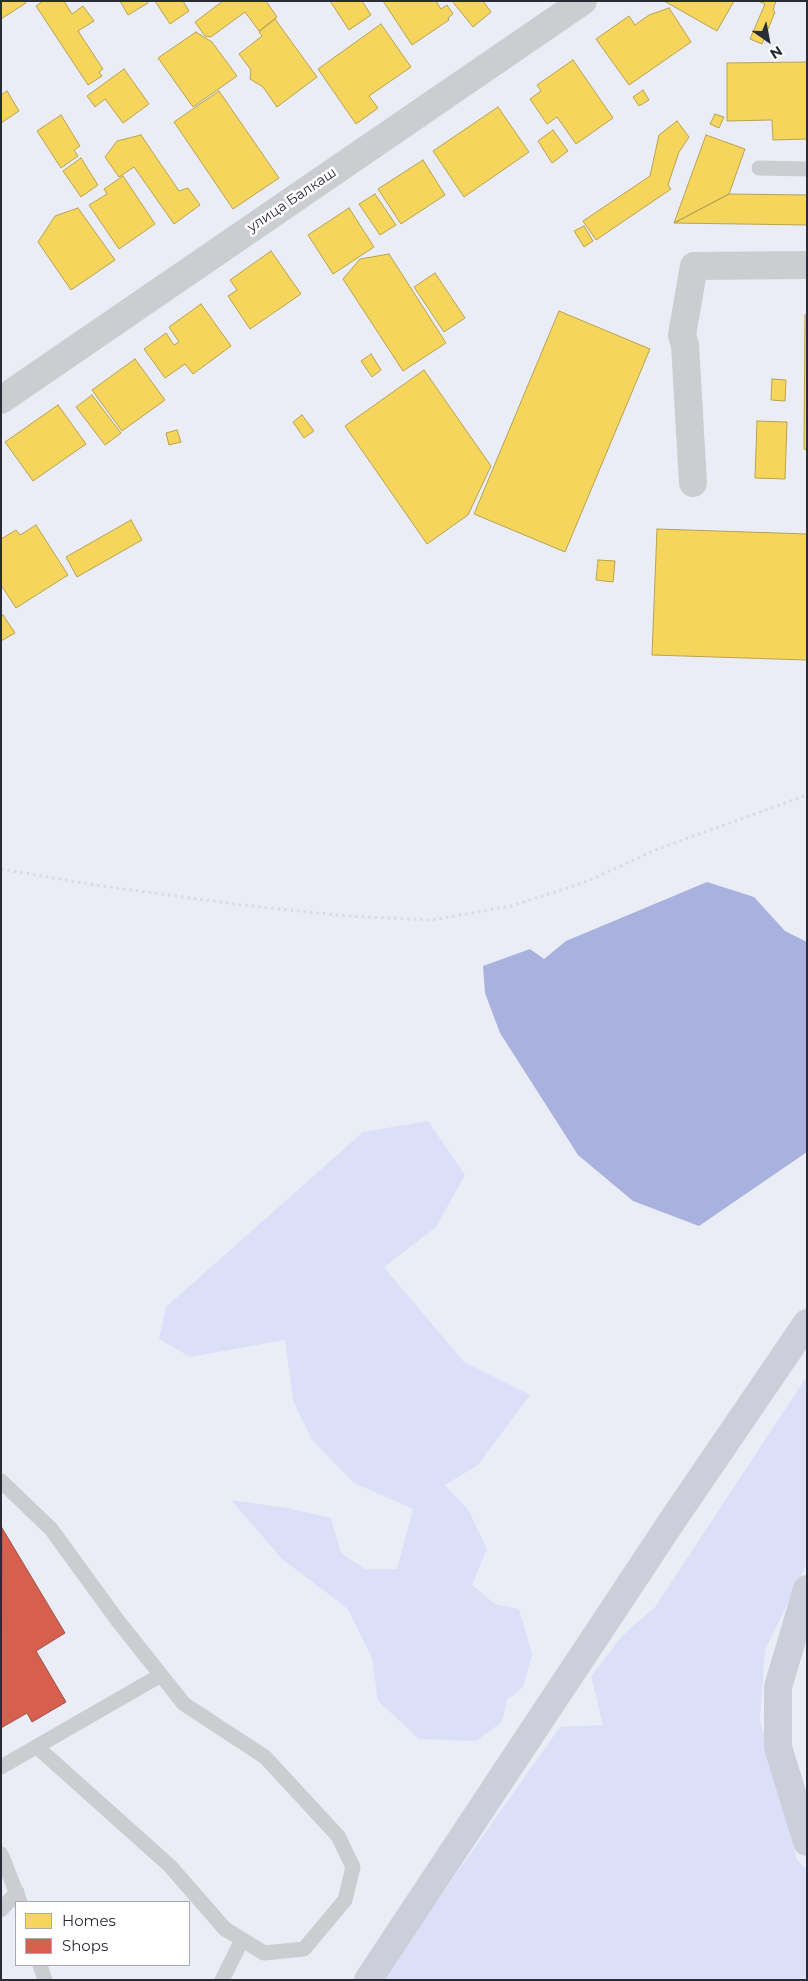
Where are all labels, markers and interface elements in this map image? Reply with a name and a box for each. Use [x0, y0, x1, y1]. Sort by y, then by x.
north arrow [743, 15, 793, 65]
text: N [767, 42, 786, 63]
street label: улица Балкаш [244, 164, 340, 236]
legend [15, 1901, 190, 1966]
text: Homes [62, 1911, 116, 1930]
text: Shops [62, 1936, 108, 1955]

